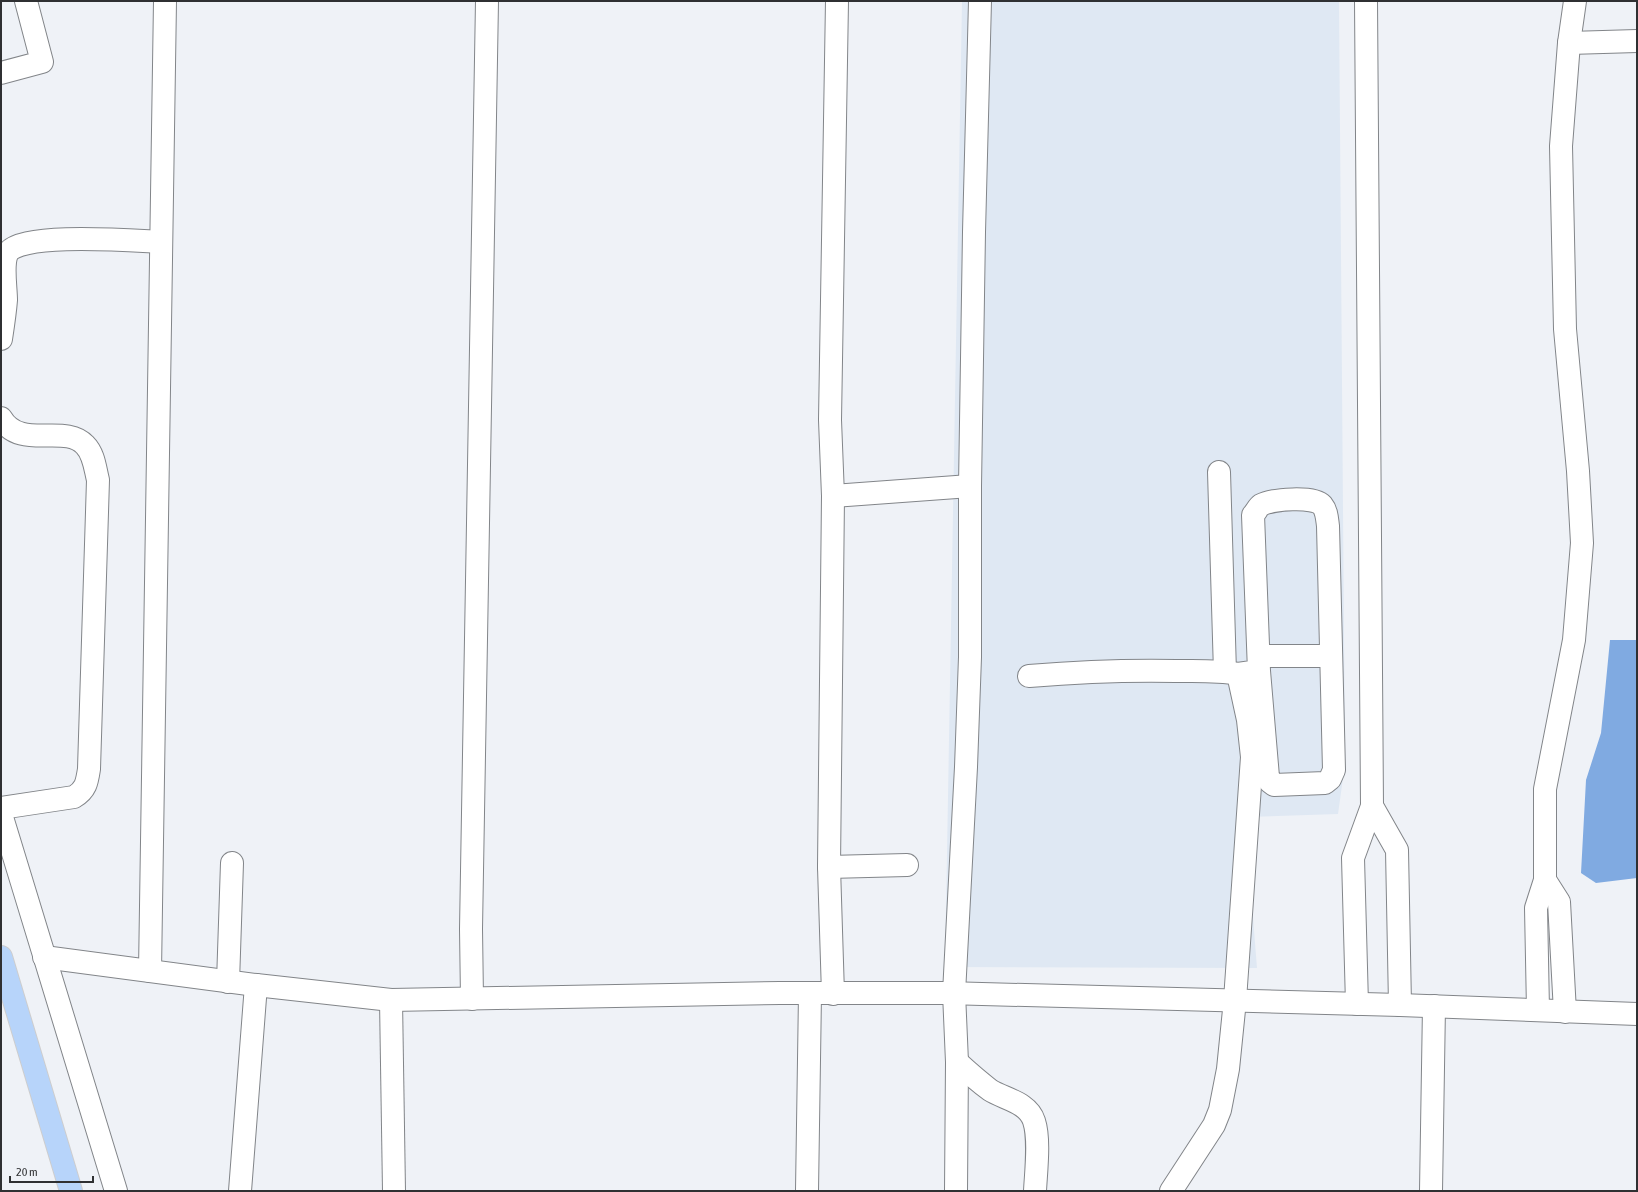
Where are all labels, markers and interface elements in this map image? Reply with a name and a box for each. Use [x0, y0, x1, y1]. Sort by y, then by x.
scale bar [10, 1158, 93, 1184]
text: 20 m [16, 1165, 38, 1179]

